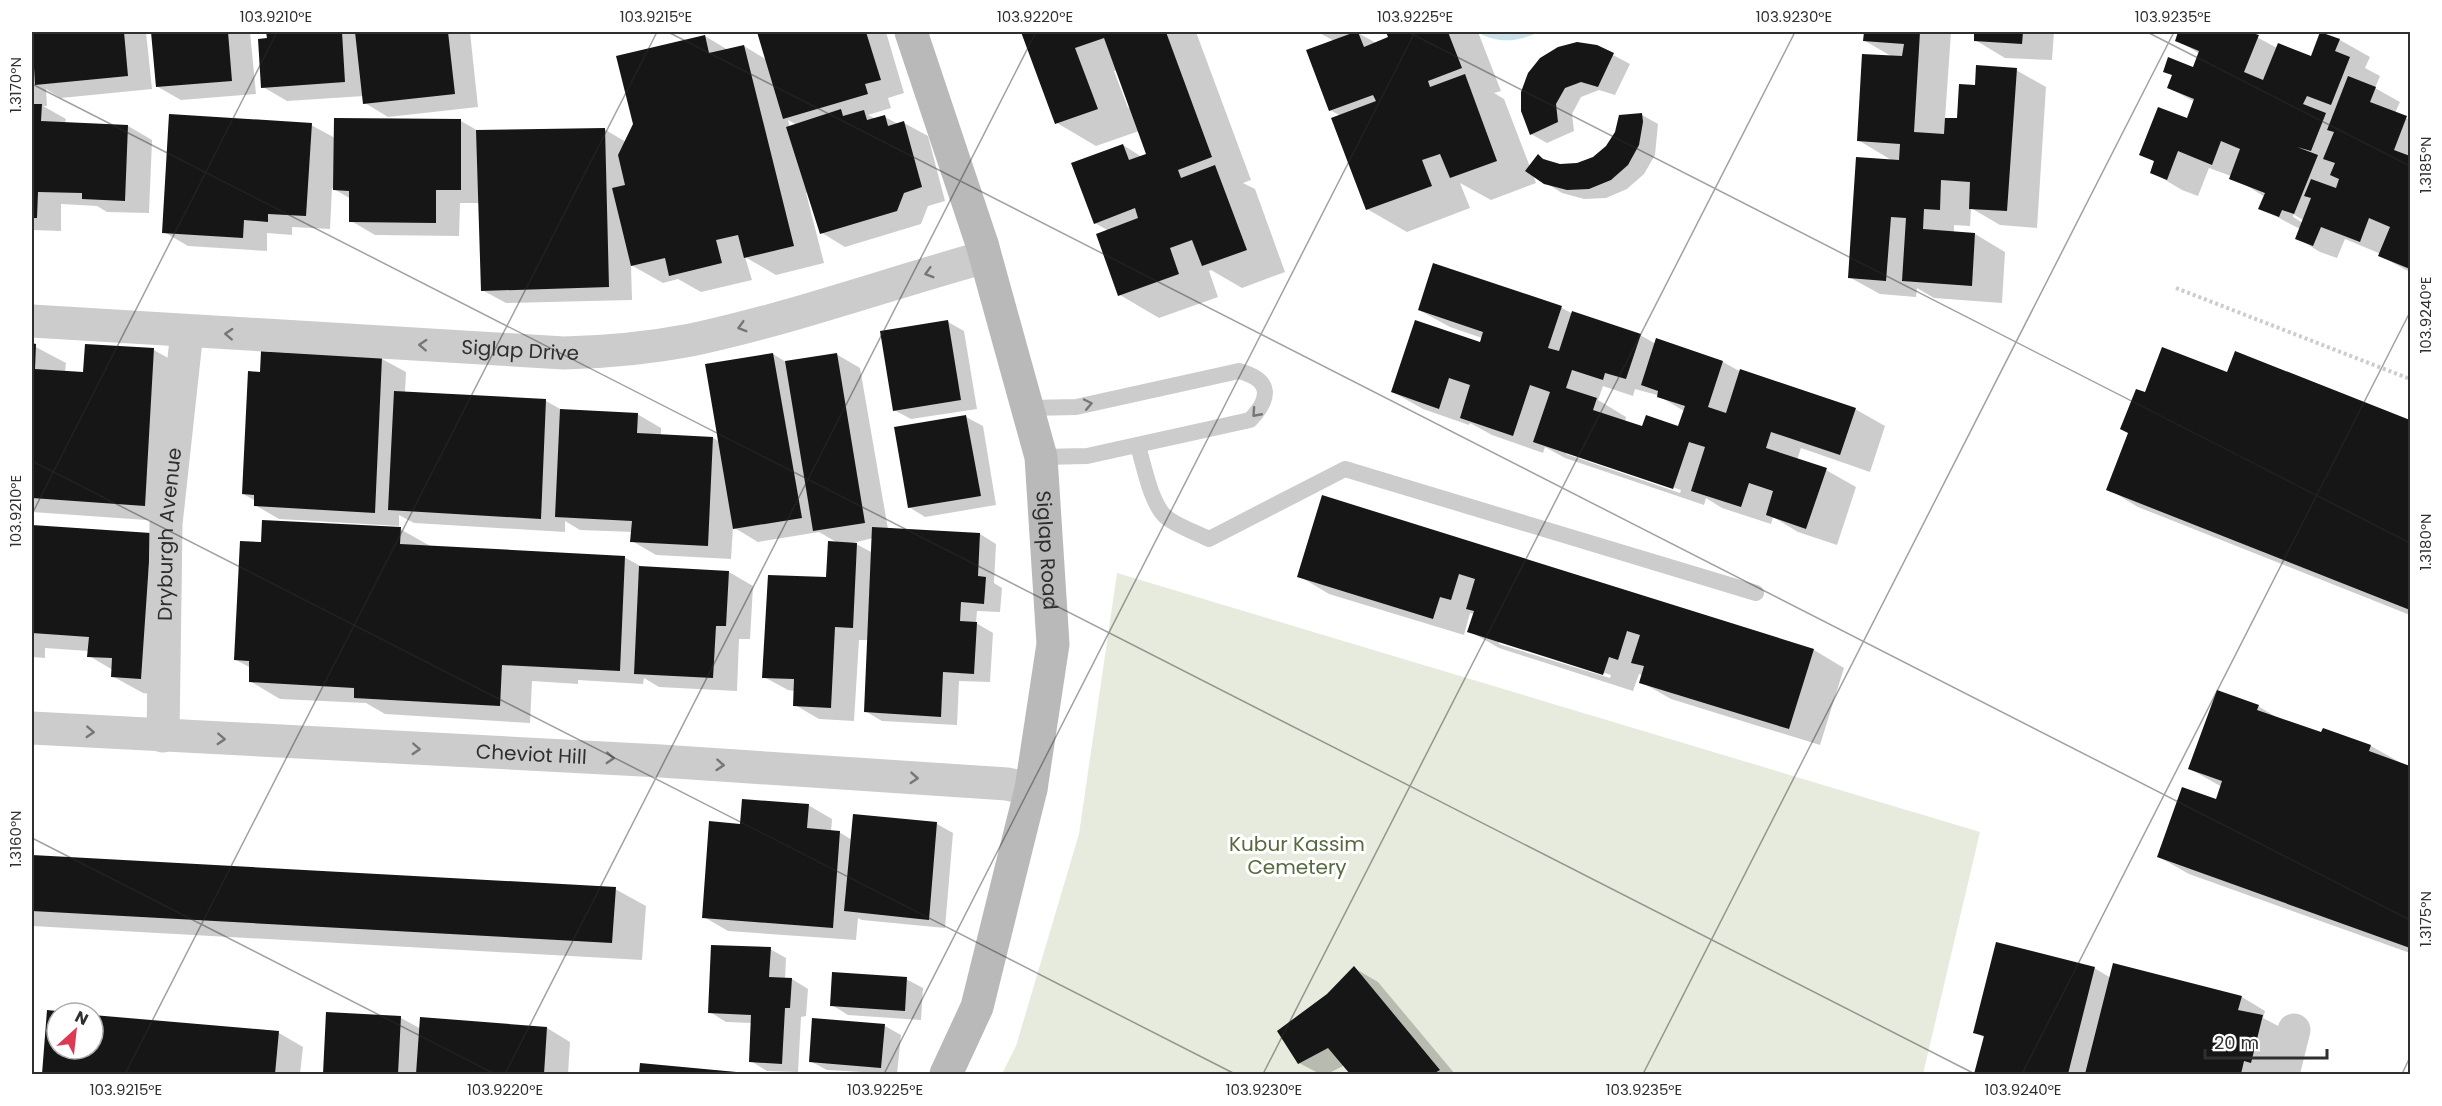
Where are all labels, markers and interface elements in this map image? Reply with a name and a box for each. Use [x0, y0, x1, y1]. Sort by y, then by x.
text: 103.9210°E [240, 6, 312, 27]
text: 103.9215°E [620, 6, 692, 27]
text: 103.9220°E [997, 6, 1073, 27]
text: 103.9225°E [1377, 6, 1453, 27]
text: 103.9230°E [1756, 6, 1832, 27]
text: 103.9235°E [2135, 6, 2211, 27]
text: 1.3170°N [5, 57, 26, 113]
text: 1.3185°N [2415, 136, 2436, 194]
one-way arrow [924, 266, 935, 278]
text: 103.9240°E [2415, 277, 2436, 353]
one-way arrow [737, 320, 747, 332]
one-way arrow [224, 327, 233, 340]
street label: Siglap Drive [461, 333, 579, 367]
one-way arrow [419, 339, 428, 352]
one-way arrow [1082, 399, 1092, 412]
one-way arrow [1252, 406, 1263, 416]
street label: Dryburgh Avenue [151, 446, 188, 621]
text: 103.9210°E [5, 475, 26, 547]
street label: Siglap Road [1029, 490, 1065, 611]
text: 1.3180°N [2415, 513, 2436, 571]
one-way arrow [85, 725, 94, 738]
one-way arrow [216, 732, 225, 745]
street label: Cheviot Hill [475, 737, 587, 771]
one-way arrow [411, 742, 420, 755]
one-way arrow [606, 752, 615, 765]
one-way arrow [715, 758, 724, 771]
one-way arrow [910, 771, 919, 784]
text: 1.3160°N [5, 810, 26, 868]
park label: Kubur Kassim Cemetery [1229, 830, 1365, 881]
text: 1.3175°N [2415, 891, 2436, 947]
north arrow [45, 1001, 105, 1061]
text: N [71, 1005, 92, 1031]
scale bar [2205, 1022, 2326, 1060]
text: 20 m [2214, 1030, 2259, 1055]
text: 103.9215°E [90, 1079, 162, 1100]
text: 103.9220°E [467, 1079, 543, 1100]
text: 103.9225°E [847, 1079, 923, 1100]
text: 103.9230°E [1226, 1079, 1302, 1100]
text: 103.9235°E [1606, 1079, 1682, 1100]
text: 103.9240°E [1985, 1079, 2061, 1100]

